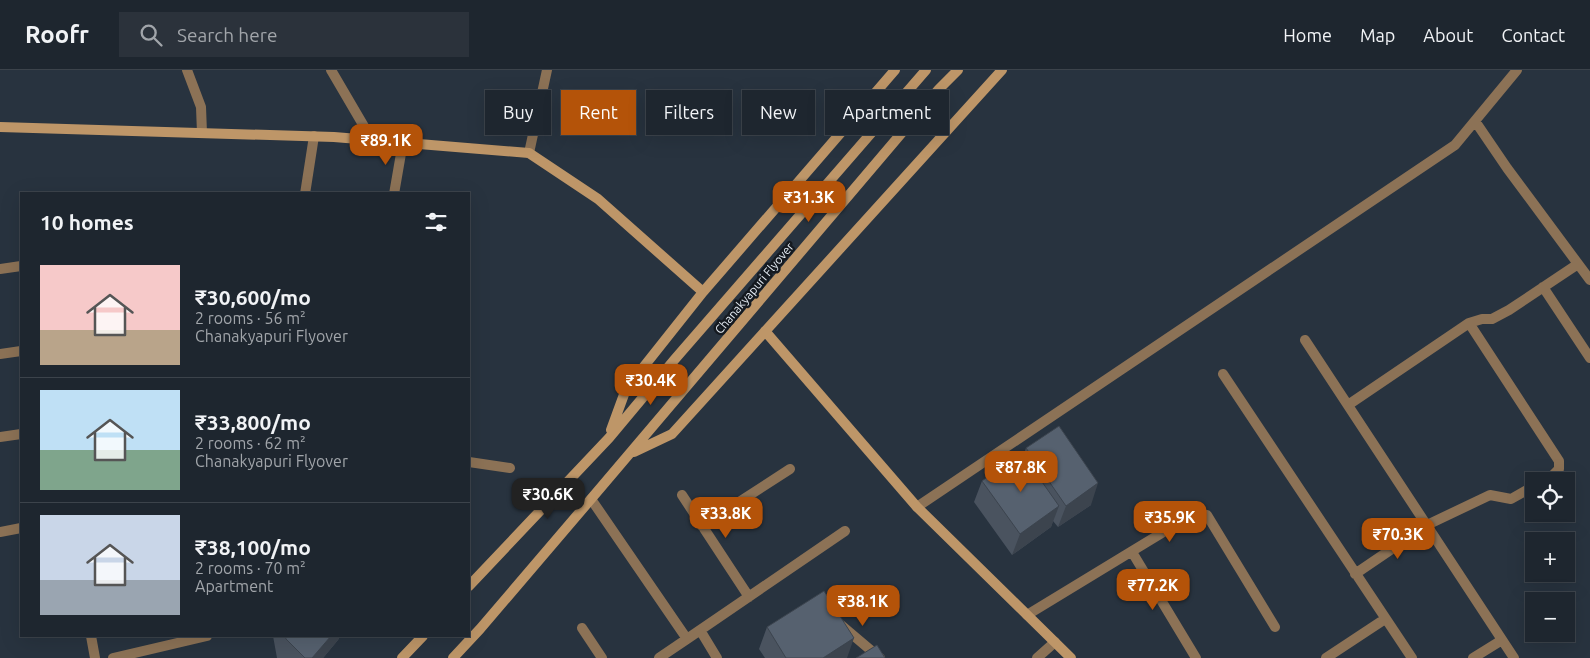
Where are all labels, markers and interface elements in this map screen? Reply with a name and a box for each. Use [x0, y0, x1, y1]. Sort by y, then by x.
search box [119, 12, 469, 57]
text: Roofr [25, 21, 89, 48]
icon: search [137, 21, 165, 49]
text: Search here [177, 24, 277, 46]
text: Home [1283, 25, 1332, 45]
text: Map [1360, 25, 1395, 45]
text: About [1423, 25, 1473, 45]
text: Contact [1501, 25, 1565, 45]
chip: Buy [485, 90, 551, 135]
chip: Rent [561, 90, 636, 135]
chip: Filters [646, 90, 732, 135]
chip: New [742, 90, 815, 135]
chip: Apartment [825, 90, 949, 135]
pin: ₹89.1K [345, 124, 427, 166]
text: ₹89.1K [361, 131, 411, 149]
pin: ₹31.3K [768, 180, 850, 223]
text: ₹31.3K [784, 188, 834, 206]
icon: filters [422, 208, 450, 236]
text: 10 homes [40, 210, 134, 234]
street label: Chanakyapuri Flyover [712, 240, 796, 336]
icon: home [80, 285, 140, 345]
text: ₹30,600/mo [195, 285, 311, 309]
text: 2 rooms · 56 m² [195, 309, 306, 327]
text: Chanakyapuri Flyover [195, 327, 348, 345]
pin: ₹30.4K [610, 364, 692, 406]
text: ₹30.4K [626, 371, 676, 389]
icon: home [80, 410, 140, 470]
text: ₹33,800/mo [195, 410, 311, 434]
text: 2 rooms · 62 m² [195, 434, 306, 452]
pin: ₹87.8K [980, 450, 1062, 493]
text: Chanakyapuri Flyover [195, 452, 348, 470]
text: ₹87.8K [996, 458, 1046, 476]
map controls [1525, 472, 1575, 642]
button: locate [1525, 472, 1575, 522]
pin: ₹30.6K [507, 478, 589, 520]
text: ₹30.6K [523, 485, 573, 503]
pin: ₹33.8K [685, 496, 767, 539]
pin: ₹35.9K [1129, 500, 1211, 543]
text: ₹33.8K [701, 504, 751, 522]
text: ₹35.9K [1145, 508, 1195, 526]
pin: ₹70.3K [1357, 518, 1439, 560]
text: ₹70.3K [1373, 525, 1423, 543]
button: + [1525, 532, 1575, 582]
icon: home [80, 535, 140, 595]
text: ₹38,100/mo [195, 535, 311, 559]
text: 2 rooms · 70 m² [195, 559, 306, 577]
pin: ₹77.2K [1112, 568, 1194, 611]
text: ₹77.2K [1128, 576, 1178, 594]
text: Apartment [195, 577, 273, 595]
pin: ₹38.1K [822, 584, 904, 627]
text: ₹38.1K [838, 592, 888, 610]
button: − [1525, 592, 1575, 642]

